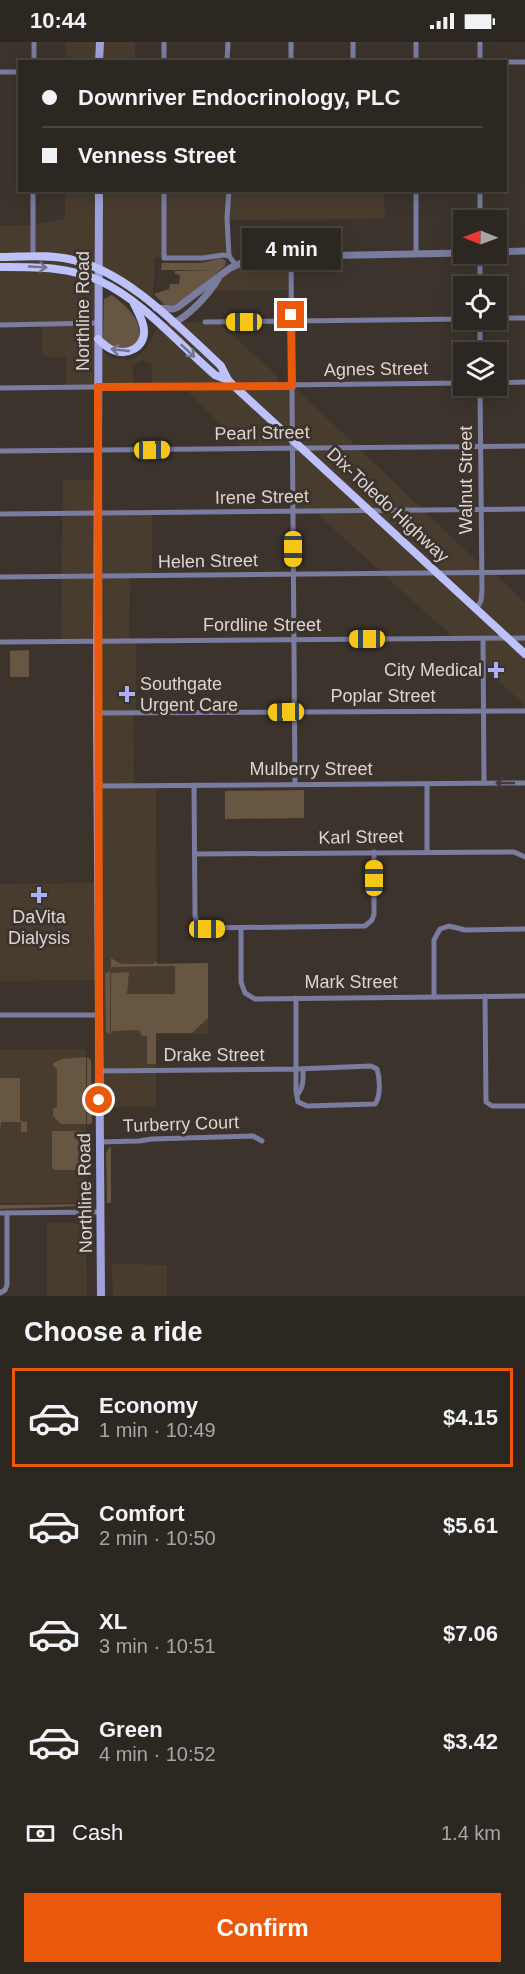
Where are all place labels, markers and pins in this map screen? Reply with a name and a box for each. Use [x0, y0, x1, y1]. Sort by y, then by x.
place label: City Medical [384, 660, 482, 680]
marker: City Medical [487, 661, 505, 679]
place label: Southgate Urgent Care [140, 674, 238, 715]
marker: Southgate Urgent Care [118, 685, 136, 703]
marker: DaVita Dialysis [30, 886, 48, 904]
place label: DaVita Dialysis [8, 907, 70, 948]

